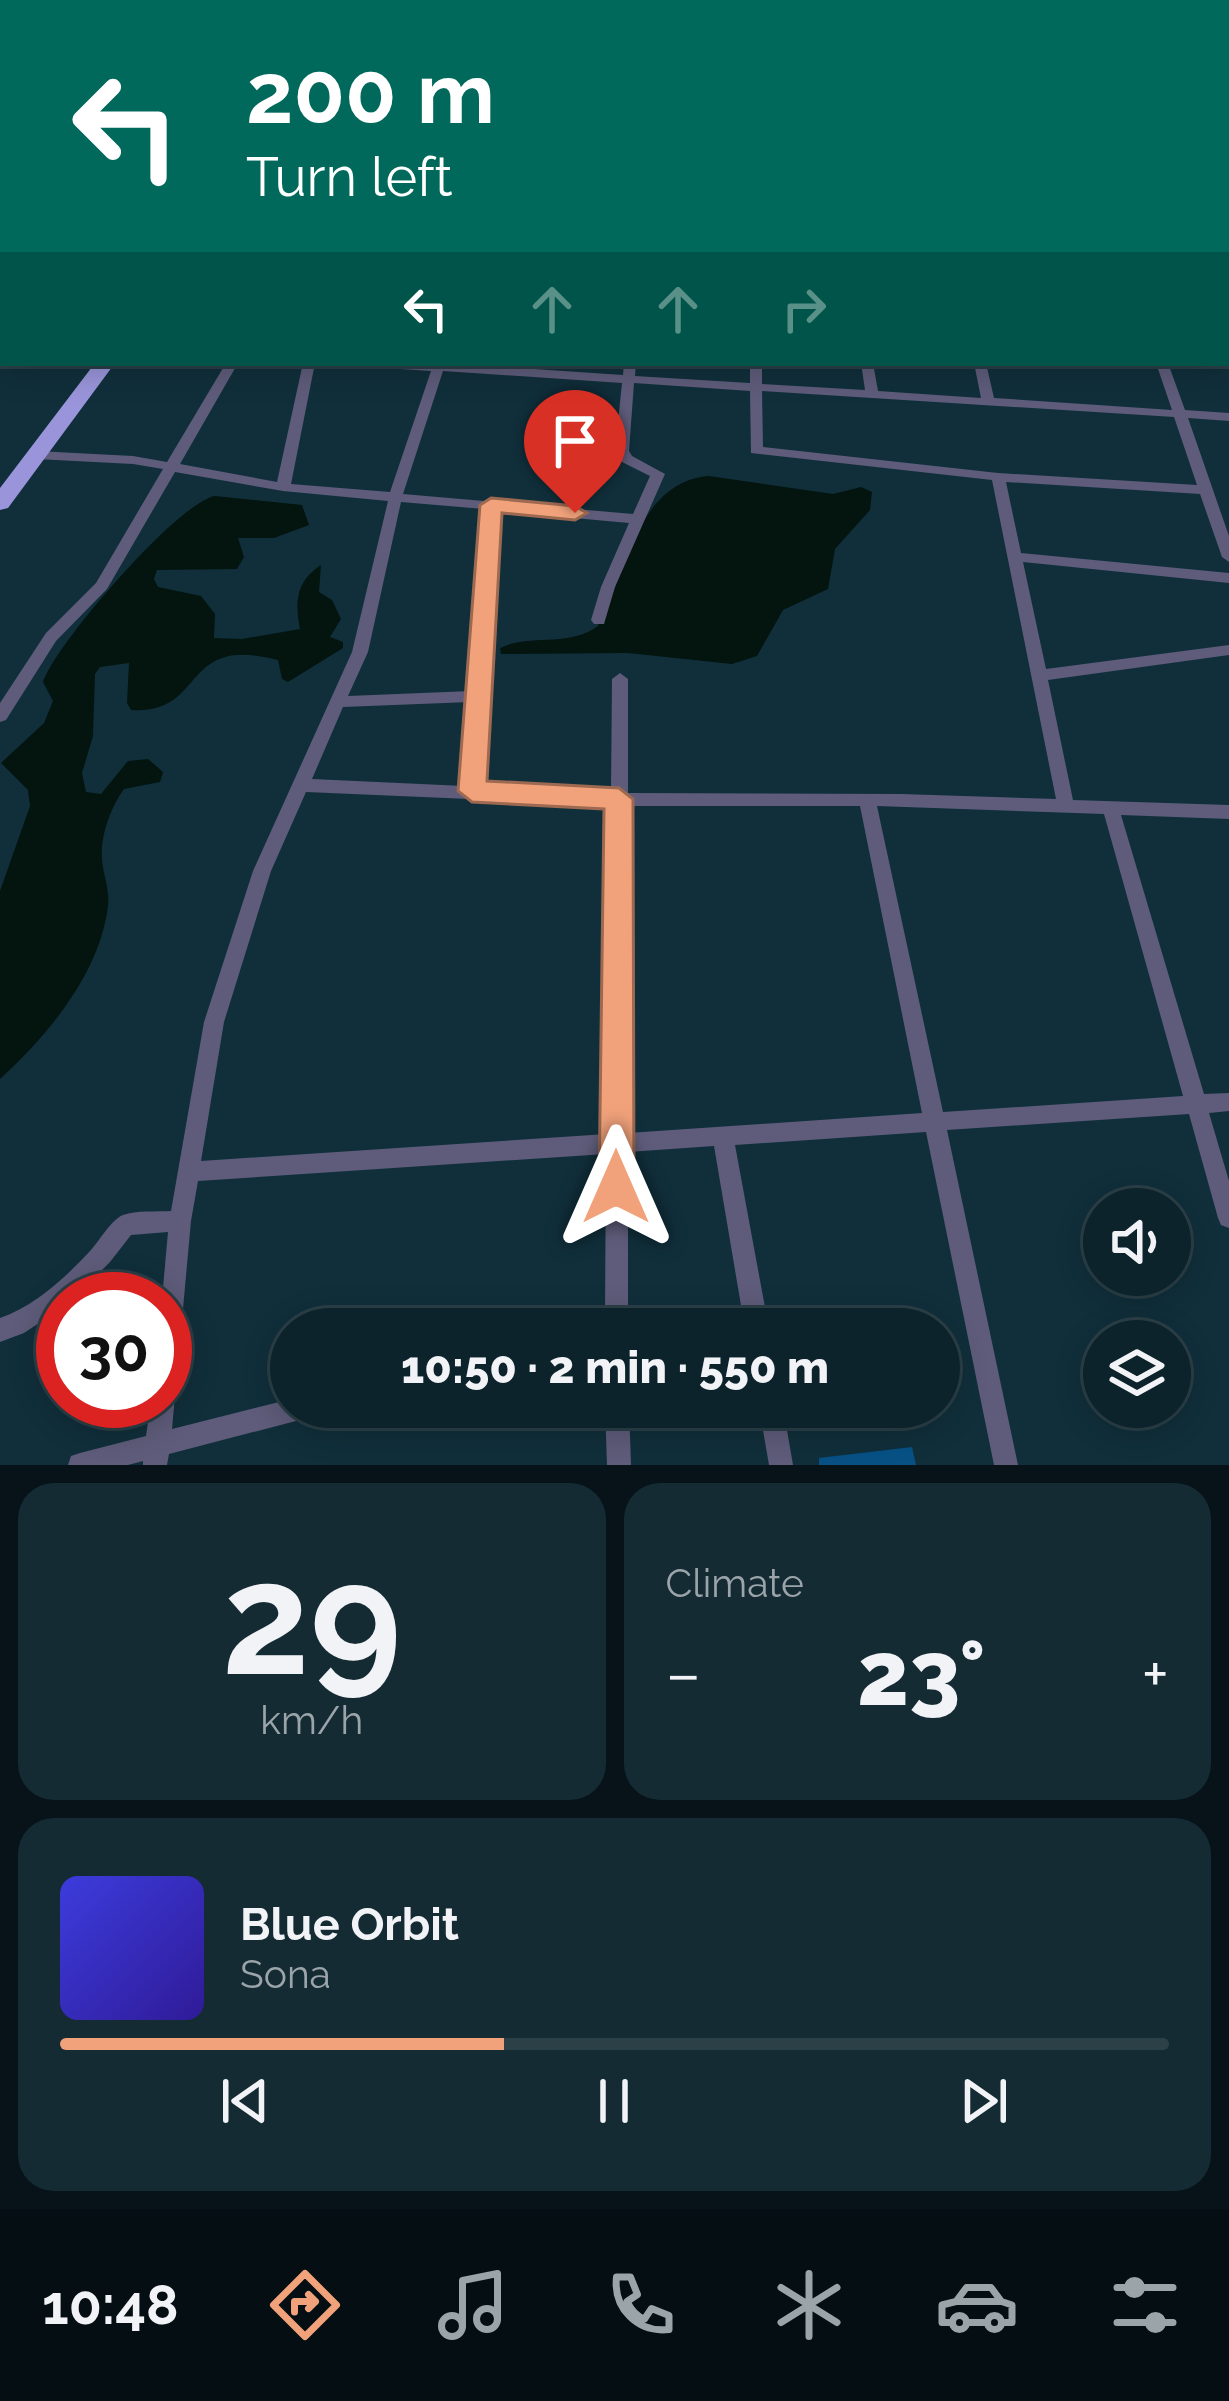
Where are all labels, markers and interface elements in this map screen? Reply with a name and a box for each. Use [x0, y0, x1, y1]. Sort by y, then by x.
text: 200 m [246, 44, 495, 143]
icon: left [48, 48, 204, 204]
text: Turn left [246, 145, 453, 209]
icon: left [393, 276, 459, 342]
icon: ahead [519, 276, 585, 342]
icon: ahead [645, 276, 711, 342]
icon: right [771, 276, 837, 342]
pin [524, 390, 626, 513]
icon: arrive [542, 408, 608, 474]
position arrow [553, 1124, 679, 1250]
map controls [1083, 1188, 1191, 1428]
button: sound [1083, 1188, 1191, 1296]
speed limit sign: 30 [36, 1272, 192, 1428]
button: layers [1083, 1320, 1191, 1428]
text: 10:50 · 2 min · 550 m [401, 1341, 829, 1394]
text: 29 [222, 1527, 402, 1711]
text: Climate [666, 1560, 804, 1606]
text: 23° [857, 1620, 986, 1726]
text: − [666, 1635, 701, 1712]
text: + [1142, 1635, 1169, 1712]
text: km/h [260, 1697, 363, 1743]
text: Blue Orbit [240, 1898, 459, 1951]
text: Sona [240, 1951, 331, 1997]
icon: previous [212, 2068, 278, 2134]
icon: pause [581, 2068, 647, 2134]
icon: next [951, 2068, 1017, 2134]
icon: directions [263, 2263, 347, 2347]
icon: music [431, 2263, 515, 2347]
icon: phone [599, 2263, 683, 2347]
icon: climate [767, 2263, 851, 2347]
icon: car [935, 2263, 1019, 2347]
icon: filters [1103, 2263, 1187, 2347]
text: 10:48 [42, 2273, 179, 2337]

